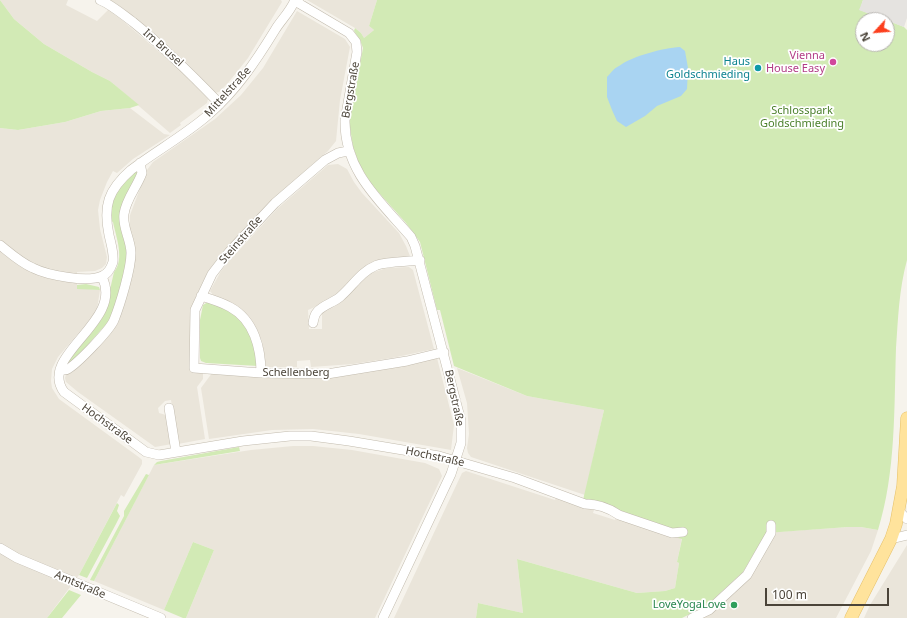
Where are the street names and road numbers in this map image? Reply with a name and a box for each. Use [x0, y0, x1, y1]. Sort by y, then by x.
street label: Im Brusel [140, 26, 186, 70]
street label: Bergstraße [340, 61, 362, 119]
street label: Mittelstraße [202, 64, 254, 120]
street label: Steinstraße [217, 214, 265, 266]
street label: Schellenberg [262, 366, 330, 380]
street label: Bergstraße [442, 369, 466, 427]
street label: Hochstraße [79, 401, 135, 447]
street label: Hochstraße [404, 444, 466, 470]
street label: Amtstraße [52, 568, 108, 602]

